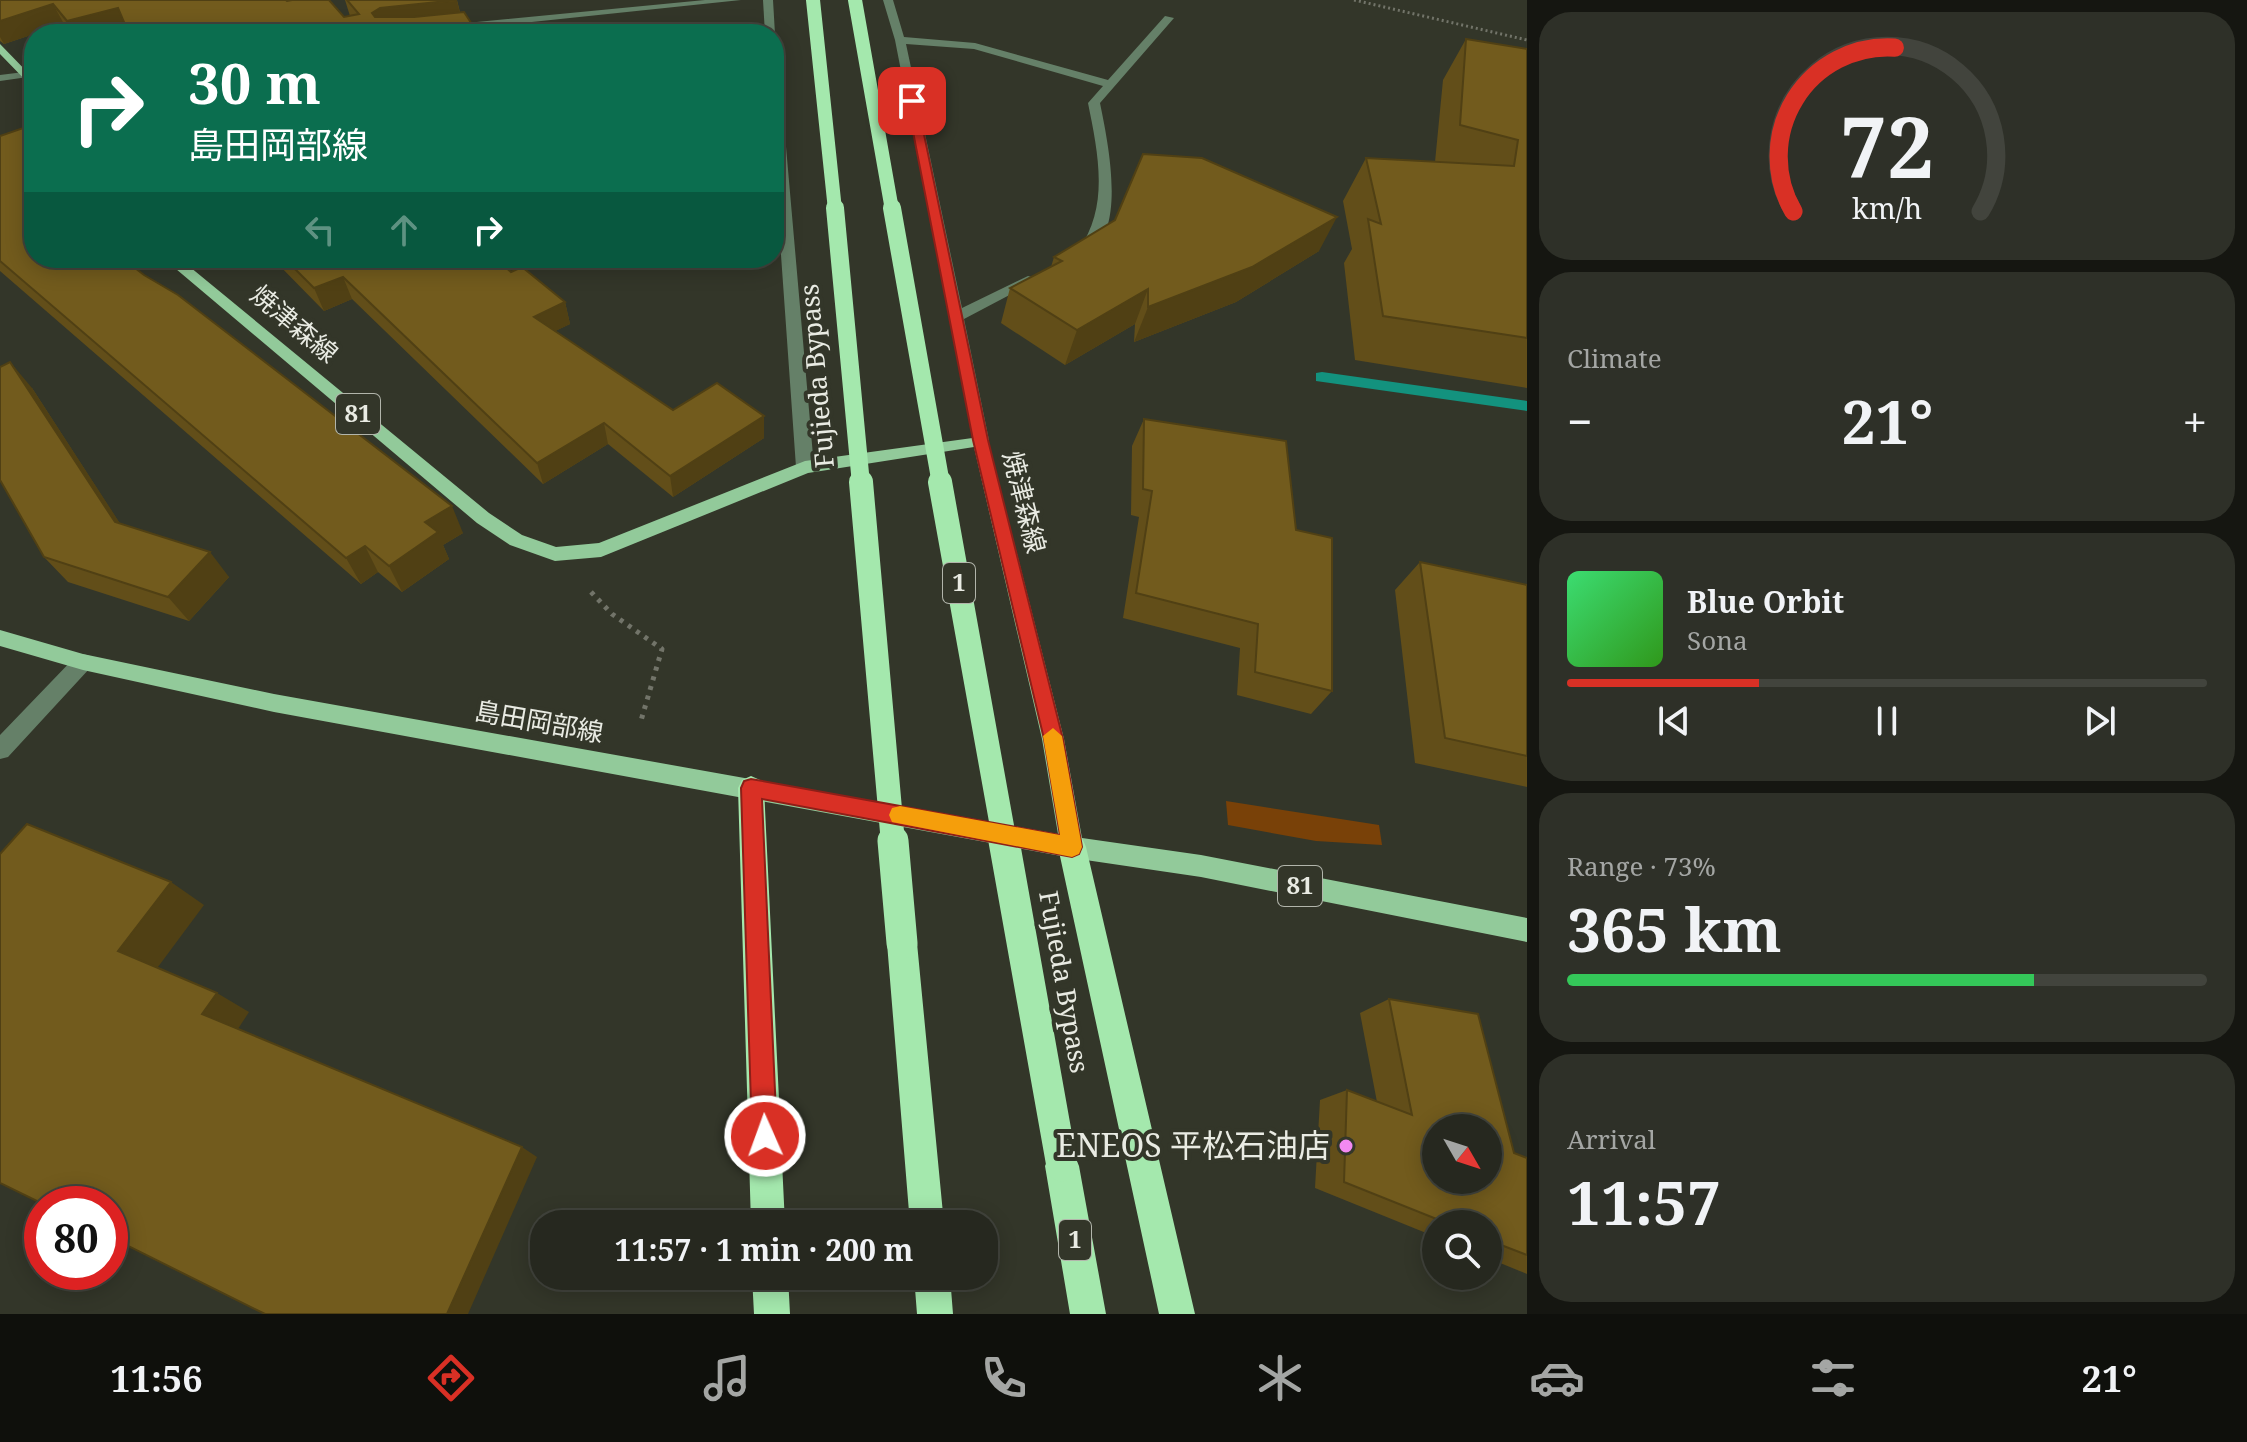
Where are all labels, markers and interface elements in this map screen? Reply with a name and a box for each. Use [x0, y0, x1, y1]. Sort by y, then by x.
text: 30 m [188, 44, 321, 120]
icon: right [56, 56, 160, 160]
pin [878, 67, 946, 135]
icon: arrive [890, 79, 934, 123]
text: 72 [1840, 89, 1934, 202]
text: 島田岡部線 [188, 120, 368, 169]
text: km/h [1852, 188, 1922, 227]
icon: left [298, 208, 342, 252]
icon: ahead [382, 208, 426, 252]
icon: right [466, 208, 510, 252]
street label: 焼津森線 [243, 276, 346, 370]
street label: Fujieda Bypass [790, 283, 842, 470]
text: Climate [1567, 340, 1662, 376]
text: 21° [1842, 380, 1933, 462]
text: − [1567, 391, 1592, 451]
text: + [2182, 391, 2207, 451]
road number: 81 [336, 394, 380, 434]
street label: 焼津森線 [995, 447, 1055, 557]
road number: 1 [943, 563, 975, 603]
text: Blue Orbit [1687, 581, 1844, 622]
text: Sona [1687, 622, 1748, 658]
street label: 島田岡部線 [472, 692, 606, 750]
icon: previous [1652, 699, 1696, 743]
icon: pause [1865, 699, 1909, 743]
icon: next [2078, 699, 2122, 743]
text: Range · 73% [1567, 848, 1716, 884]
road number: 81 [1278, 866, 1322, 906]
street label: Fujieda Bypass [1031, 888, 1099, 1076]
text: 365 km [1567, 888, 1782, 970]
position arrow [723, 1094, 807, 1178]
north arrow [1422, 1114, 1502, 1194]
map controls [1422, 1114, 1502, 1290]
text: Arrival [1567, 1121, 1656, 1157]
place label: ENEOS 平松石油店 [1056, 1123, 1330, 1166]
marker: ENEOS 平松石油店 [1337, 1137, 1355, 1155]
text: 11:57 [1567, 1161, 1721, 1243]
speed limit sign: 80 [24, 1186, 128, 1290]
button: search [1422, 1210, 1502, 1290]
road number: 1 [1059, 1220, 1091, 1260]
text: 11:57 · 1 min · 200 m [615, 1229, 913, 1270]
icon: directions [423, 1350, 479, 1406]
icon: music [699, 1350, 755, 1406]
icon: phone [976, 1350, 1032, 1406]
icon: climate [1252, 1350, 1308, 1406]
icon: car [1529, 1350, 1585, 1406]
icon: filters [1805, 1350, 1861, 1406]
text: 11:56 [110, 1354, 203, 1403]
text: 21° [2082, 1354, 2137, 1403]

